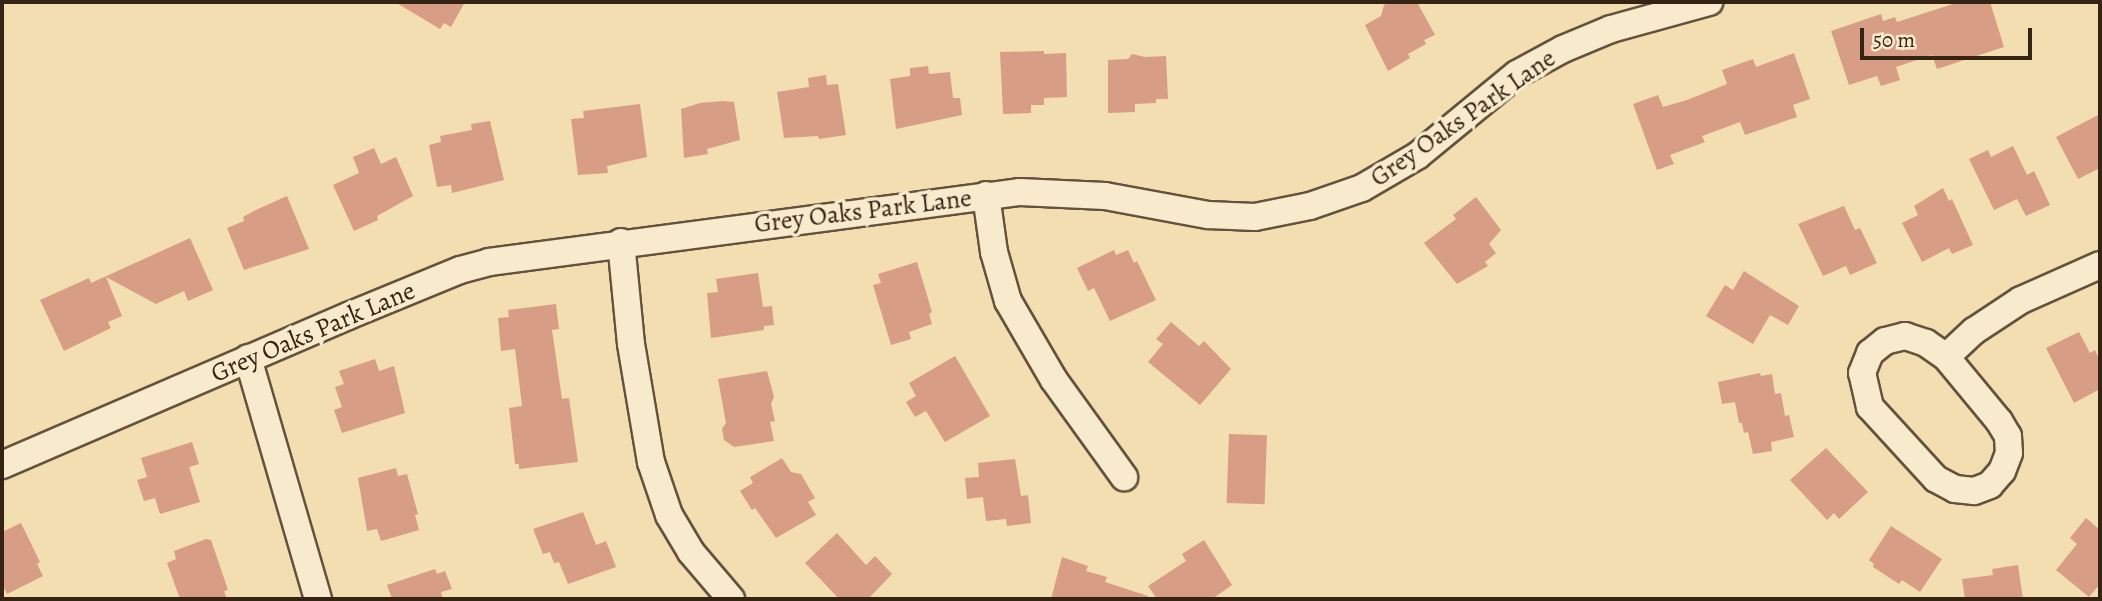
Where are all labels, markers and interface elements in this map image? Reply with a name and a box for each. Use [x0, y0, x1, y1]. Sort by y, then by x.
scale bar [1864, 14, 2036, 58]
text: 50 m [1873, 26, 1915, 54]
street label: Grey Oaks Park Lane [1364, 43, 1562, 193]
street label: Grey Oaks Park Lane [753, 182, 973, 240]
street label: Grey Oaks Park Lane [206, 275, 420, 389]

